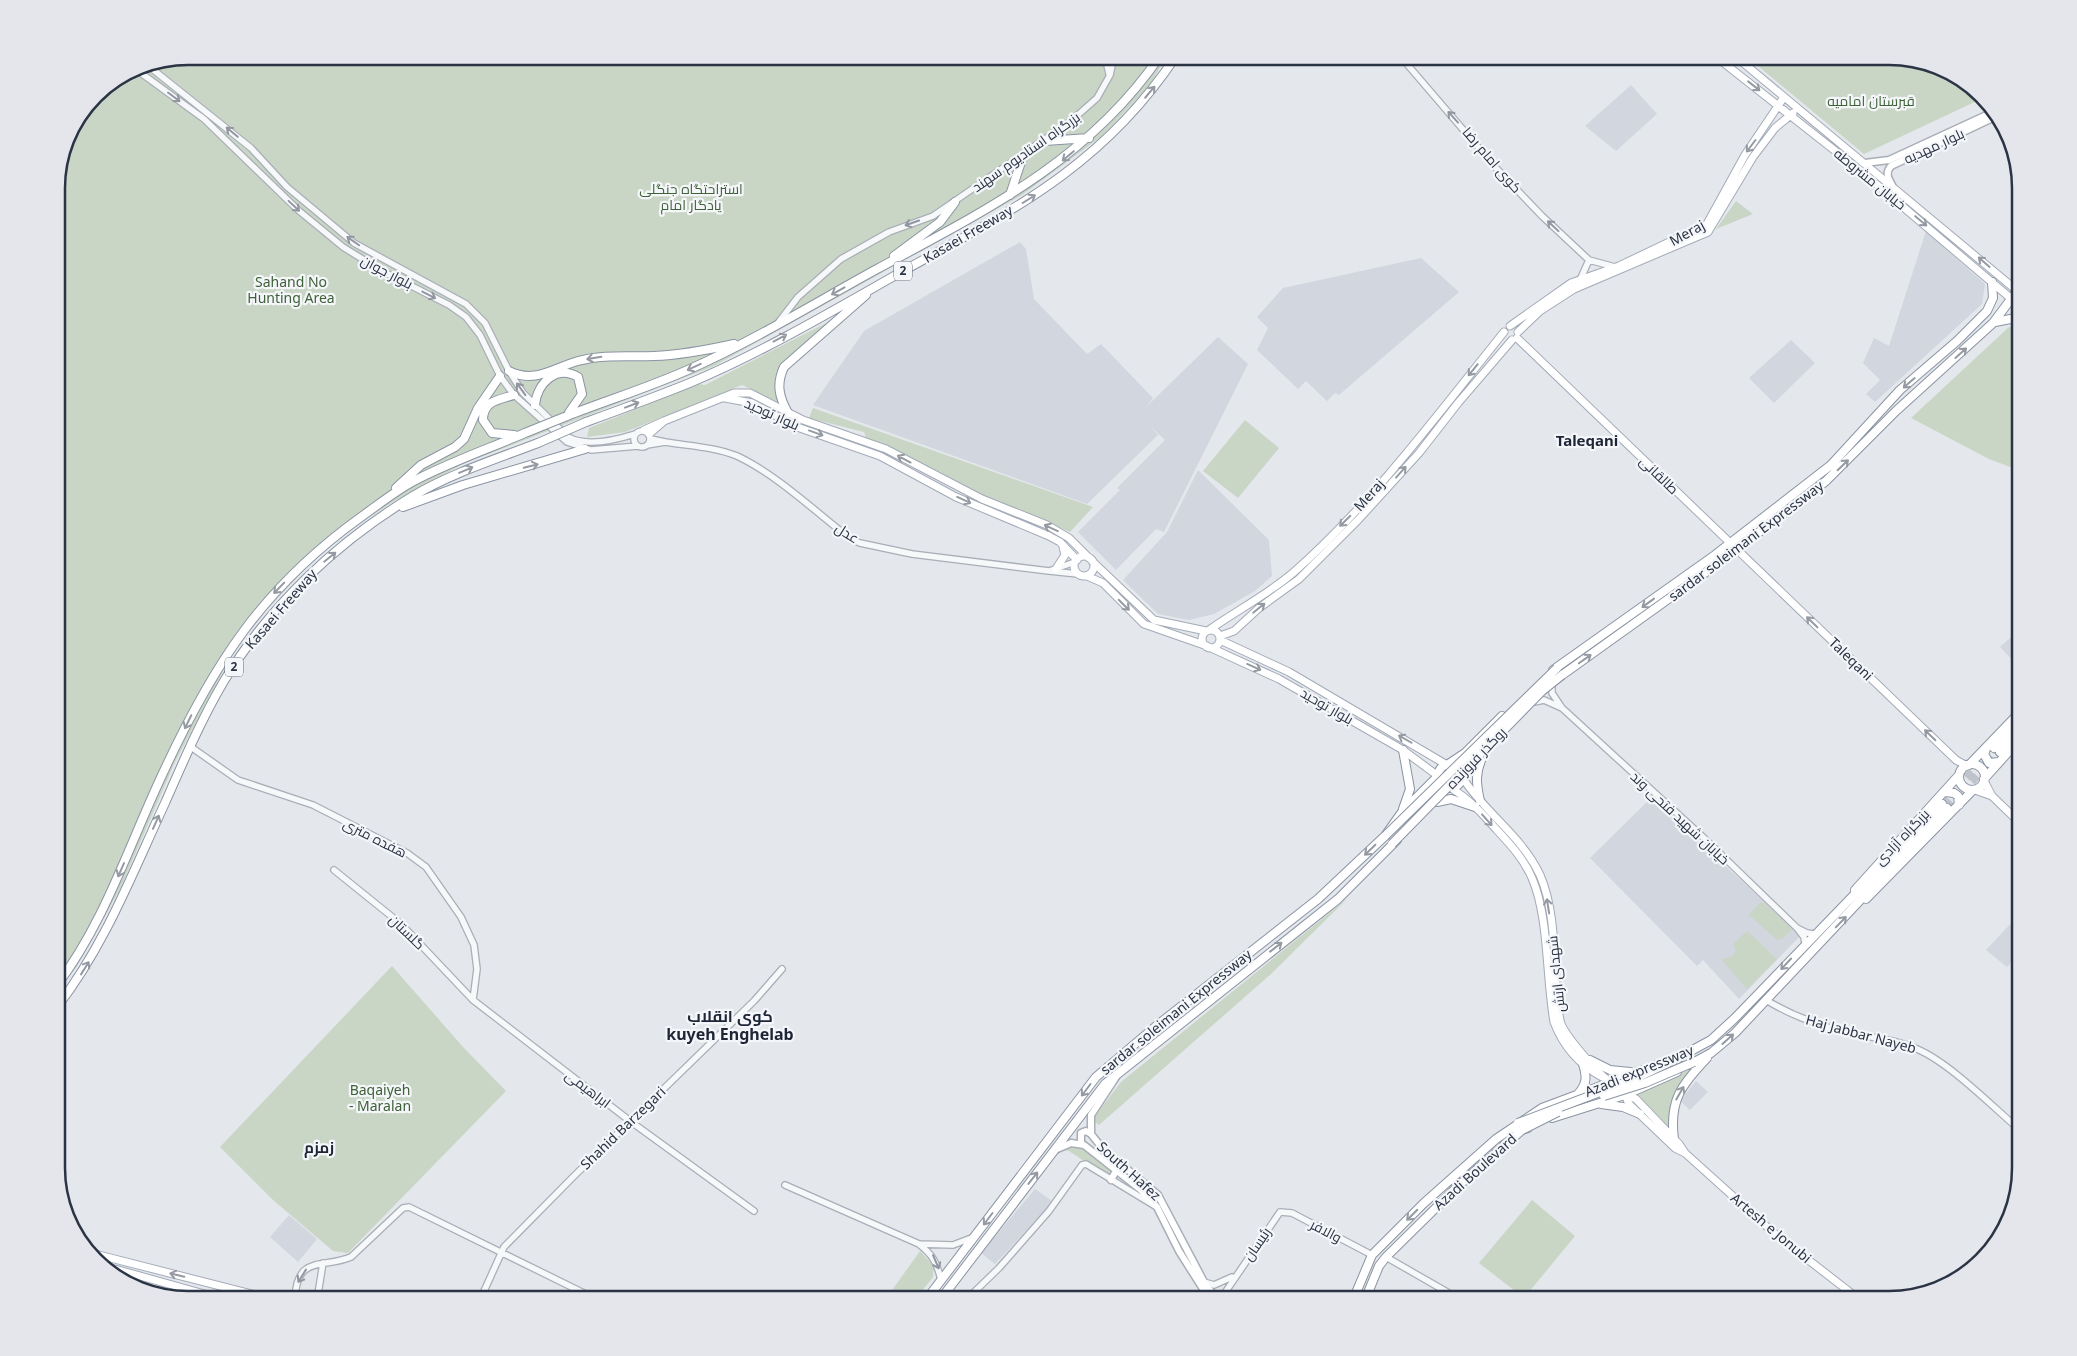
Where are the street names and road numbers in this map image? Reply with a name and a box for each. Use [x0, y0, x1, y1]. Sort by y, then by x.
street label: بزرگراه استادیوم سهند [968, 107, 1084, 197]
street label: کوی امام رضا [1458, 123, 1526, 197]
street label: بلوار مهدیه [1900, 123, 1967, 168]
street label: خیابان مشروطه [1830, 144, 1910, 214]
street label: Kasaei Freeway [919, 200, 1017, 267]
street label: Meraj [1666, 215, 1708, 250]
street label: بلوار جوان [358, 250, 416, 293]
road number: 2 [894, 262, 912, 280]
street label: بلوار توحید [742, 393, 803, 434]
street label: طالقانی [1636, 451, 1683, 498]
street label: Meraj [1349, 474, 1388, 515]
street label: sardar soleimani Expressway [1664, 475, 1828, 605]
street label: عدل [832, 518, 863, 547]
street label: Kasaei Freeway [240, 564, 321, 653]
street label: Taleqani [1825, 633, 1878, 684]
road number: 2 [225, 658, 243, 676]
street label: بلوار توحید [1297, 683, 1357, 728]
street label: روگذر فروزنده [1441, 723, 1510, 793]
street label: خیابان شهید فتحی وند [1627, 767, 1734, 869]
street label: بزرگراه آزادی [1870, 804, 1933, 869]
street label: هفده متری [340, 813, 410, 862]
street label: گلستان [385, 910, 430, 954]
street label: شهدای ارتش [1542, 935, 1569, 1013]
street label: sardar soleimani Expressway [1096, 944, 1256, 1079]
street label: Haj Jabbar Nayeb [1804, 1010, 1919, 1057]
street label: Azadi expressway [1582, 1040, 1697, 1101]
street label: ابراهیمی [562, 1065, 615, 1112]
street label: Shahid Barzegari [576, 1082, 669, 1173]
street label: Azadi Boulevard [1429, 1129, 1520, 1214]
street label: South Hafez [1093, 1137, 1166, 1205]
street label: Artesh e Jonubi [1727, 1188, 1816, 1267]
street label: والافر [1306, 1214, 1345, 1247]
street label: رئیسان [1238, 1223, 1275, 1264]

